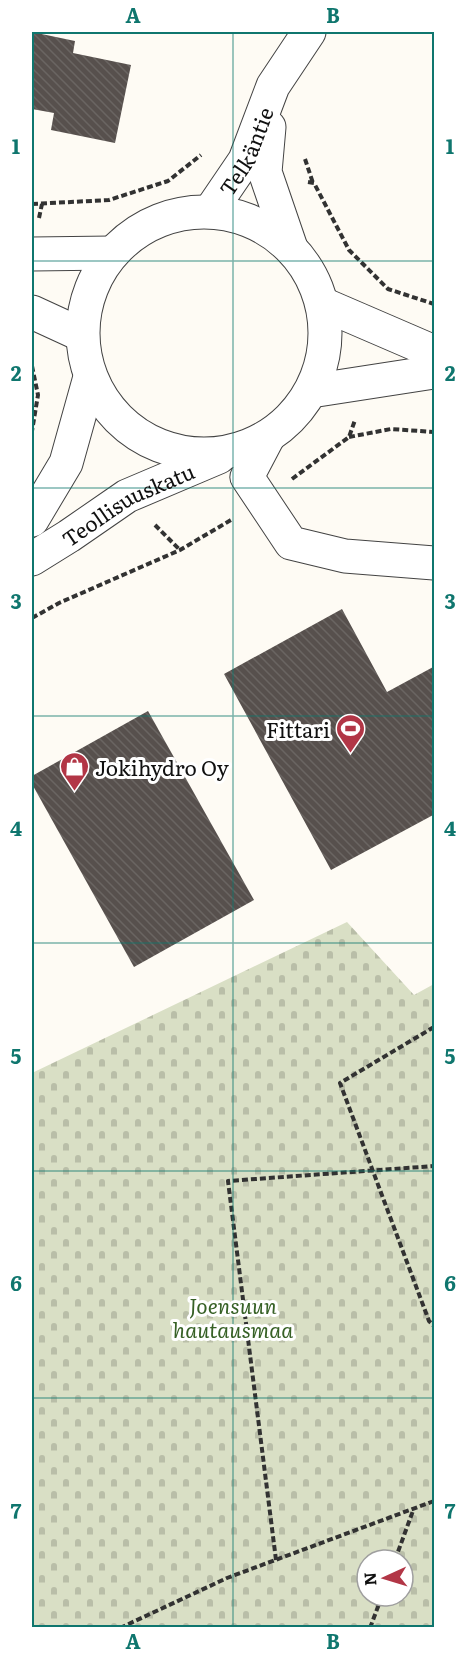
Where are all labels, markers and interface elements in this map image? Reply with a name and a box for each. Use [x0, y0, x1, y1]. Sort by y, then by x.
text: A [125, 0, 141, 29]
text: B [326, 0, 340, 29]
street label: Telkäntie [210, 102, 279, 201]
text: 1 [12, 130, 20, 160]
text: 1 [446, 130, 454, 160]
text: 2 [11, 357, 22, 387]
text: 2 [445, 357, 456, 387]
street label: Teollisuuskatu [55, 454, 199, 553]
text: 3 [10, 585, 22, 615]
text: 3 [444, 585, 456, 615]
sports icon: Fittari [335, 712, 367, 754]
place label: Fittari [266, 713, 330, 744]
shop icon: Jokihydro Oy [58, 750, 90, 792]
place label: Jokihydro Oy [95, 751, 230, 782]
text: 4 [10, 812, 22, 842]
text: 4 [444, 812, 456, 842]
text: 5 [11, 1040, 22, 1070]
text: 5 [445, 1040, 456, 1070]
text: 6 [10, 1267, 22, 1297]
text: 6 [444, 1267, 456, 1297]
park label: Joensuun hautausmaa [173, 1289, 293, 1344]
text: 7 [11, 1495, 22, 1525]
text: 7 [445, 1495, 456, 1525]
north arrow [355, 1548, 415, 1608]
text: N [357, 1572, 381, 1587]
text: A [125, 1625, 141, 1655]
text: B [326, 1625, 340, 1655]

